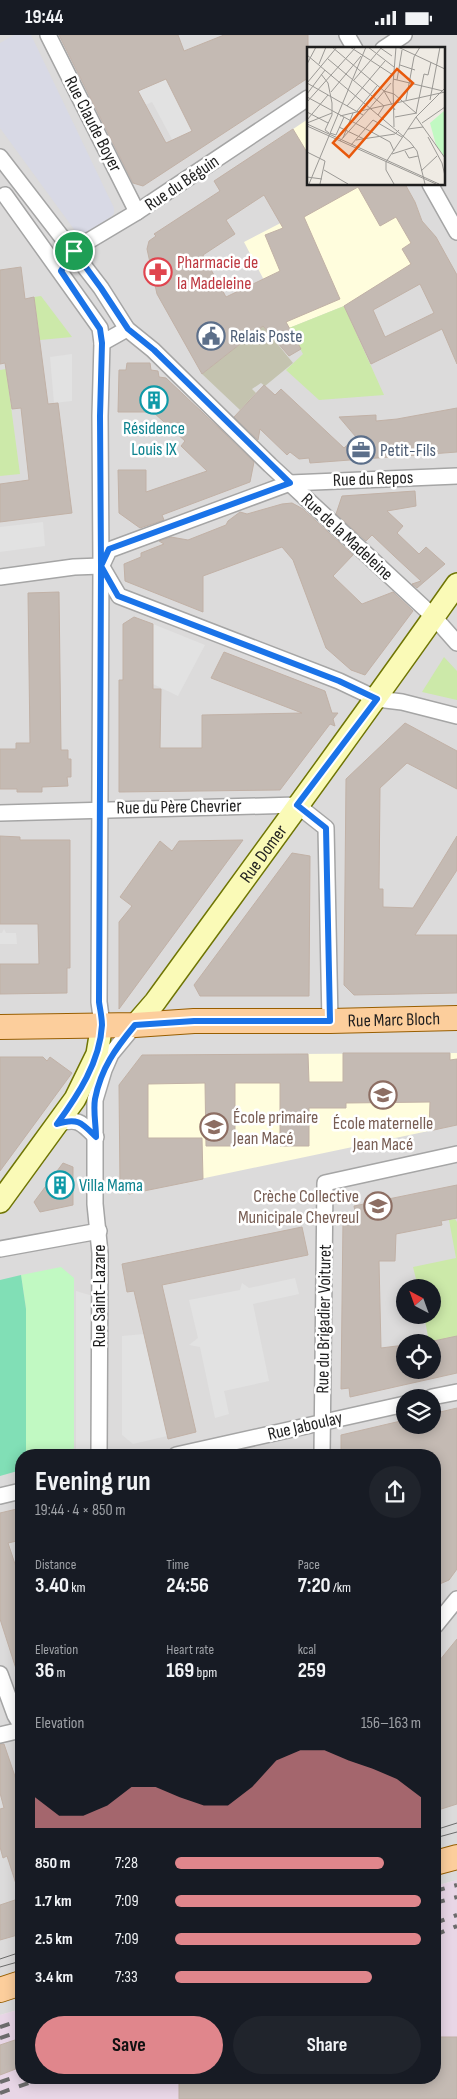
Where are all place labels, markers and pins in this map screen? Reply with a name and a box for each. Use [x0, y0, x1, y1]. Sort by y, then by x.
pin [53, 230, 95, 272]
place label: Pharmacie de la Madeleine [177, 252, 258, 294]
pharmacy icon: Pharmacie de la Madeleine [143, 257, 173, 287]
public building icon: Relais Poste [196, 321, 226, 351]
place label: Relais Poste [230, 326, 302, 347]
building icon: Résidence Louis IX [139, 385, 169, 415]
place label: Résidence Louis IX [123, 418, 185, 460]
office icon: Petit-Fils [346, 435, 376, 465]
place label: Petit-Fils [380, 440, 436, 461]
school or university icon: École maternelle Jean Macé [368, 1080, 398, 1110]
place label: École primaire Jean Macé [232, 1107, 318, 1149]
school or university icon: École primaire Jean Macé [199, 1112, 229, 1142]
place label: École maternelle Jean Macé [333, 1113, 433, 1155]
building icon: Villa Mama [45, 1170, 75, 1200]
place label: Villa Mama [79, 1175, 143, 1196]
place label: Crèche Collective Municipale Chevreul [238, 1186, 359, 1228]
school or university icon: Crèche Collective Municipale Chevreul [363, 1191, 393, 1221]

